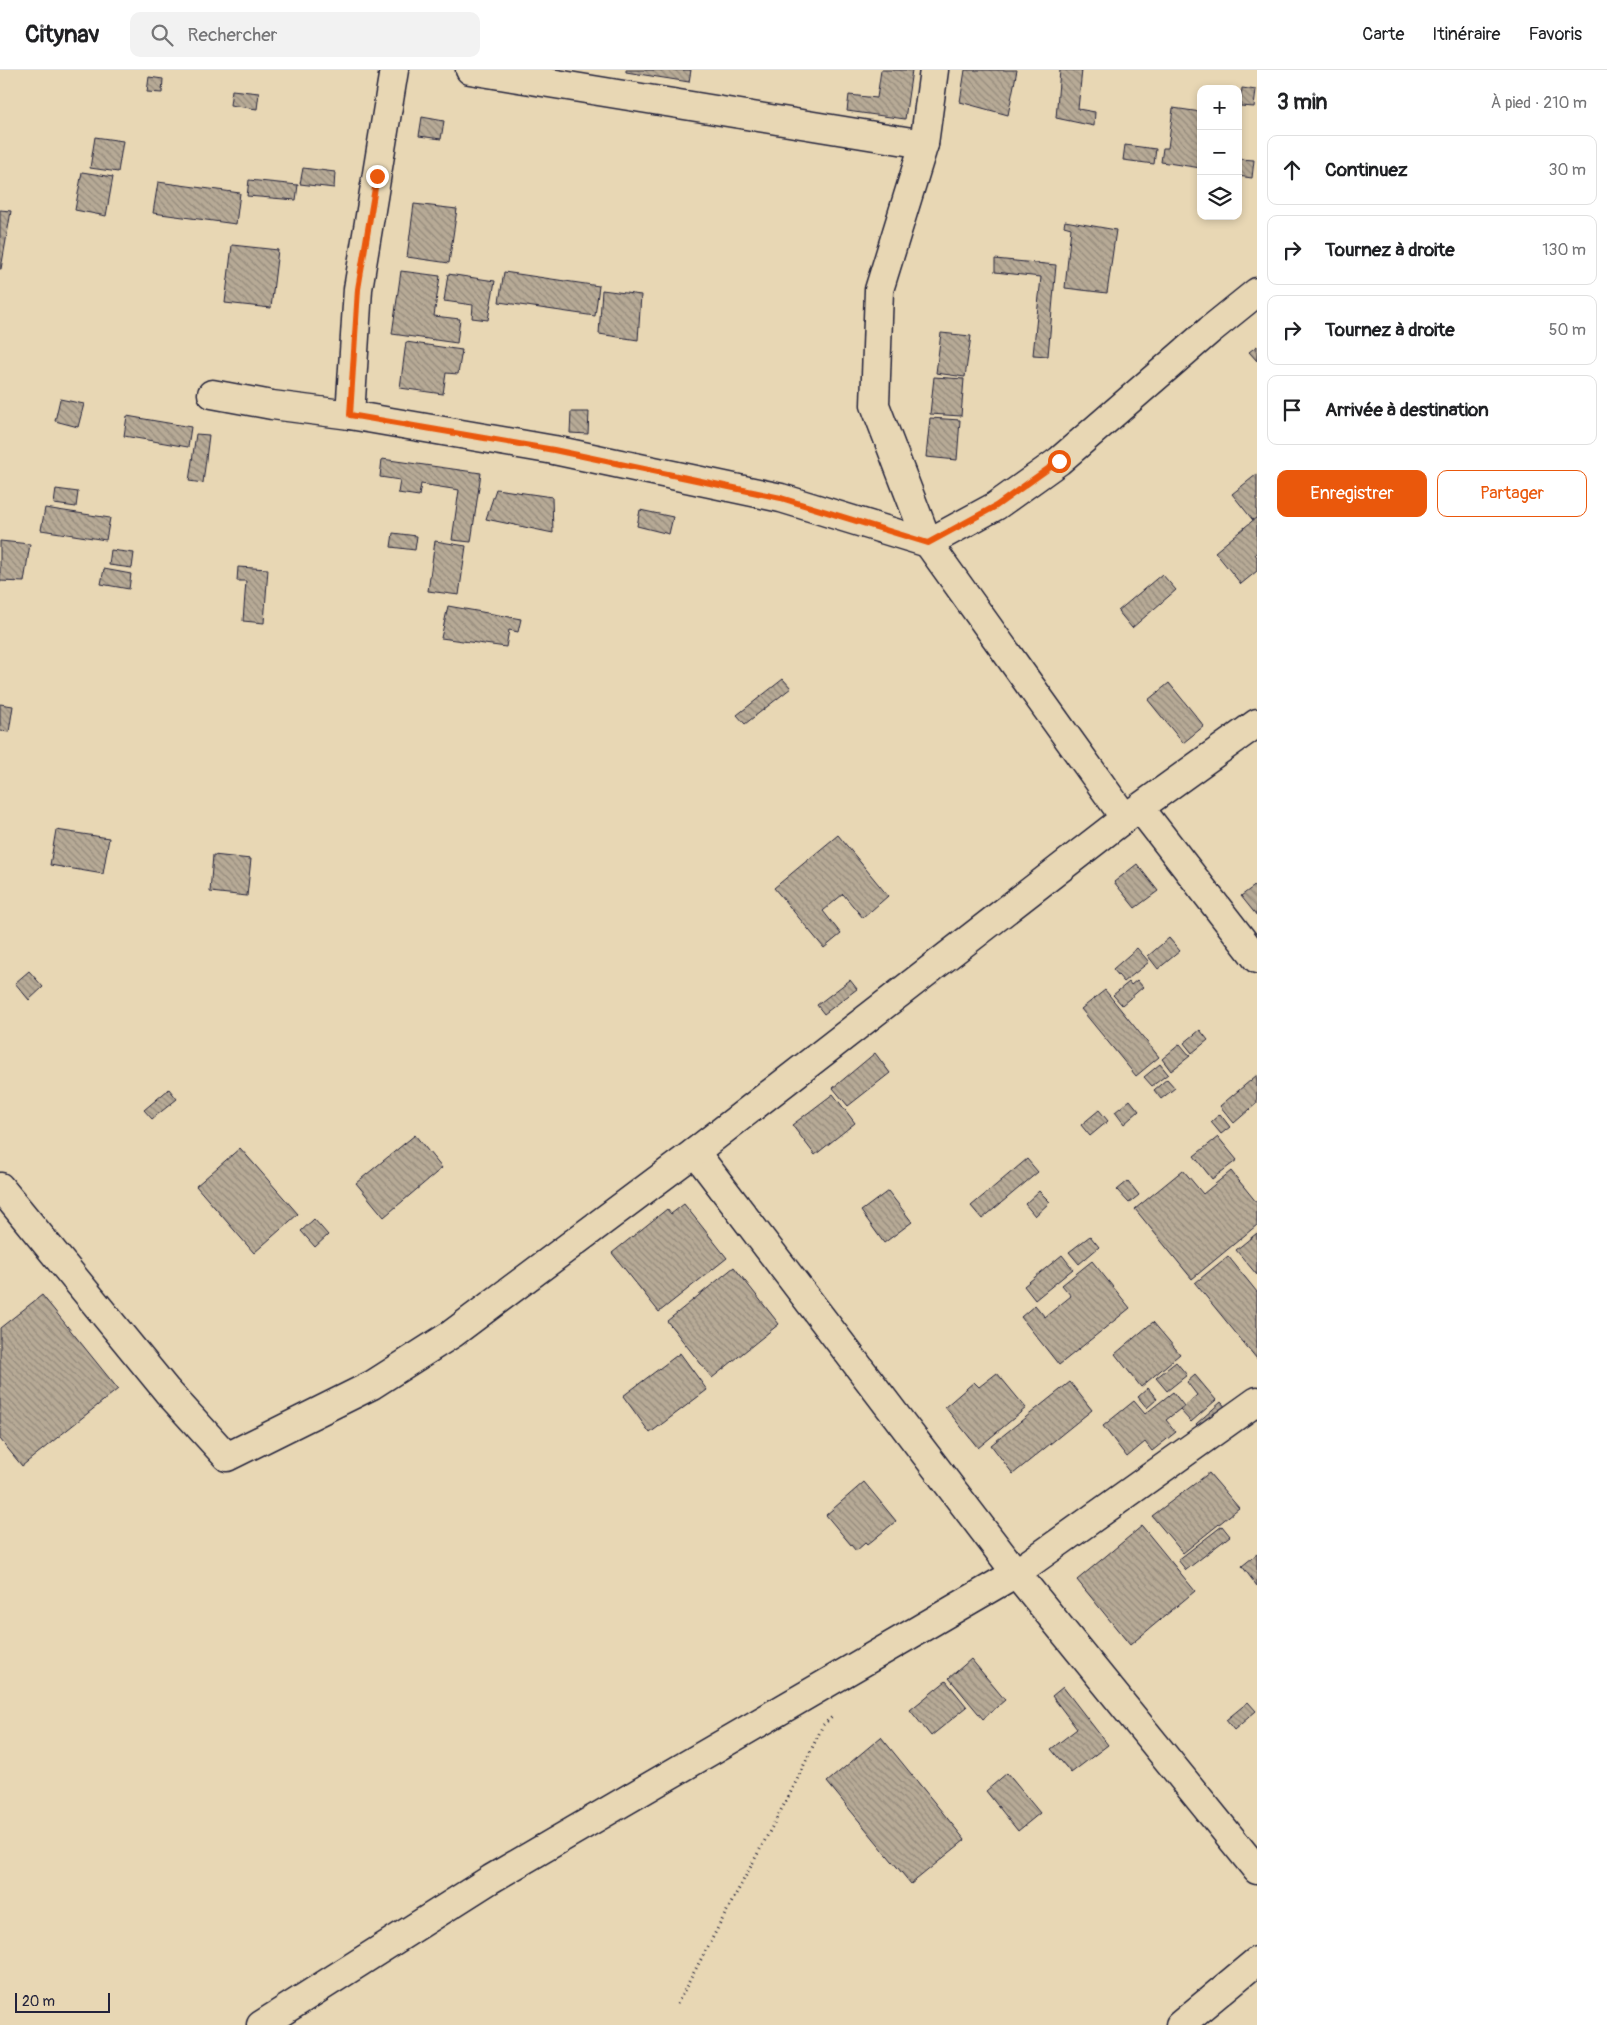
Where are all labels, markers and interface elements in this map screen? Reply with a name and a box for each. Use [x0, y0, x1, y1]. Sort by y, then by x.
search box [130, 12, 480, 57]
text: Citynav [25, 20, 100, 49]
icon: search [148, 21, 176, 49]
text: Rechercher [188, 23, 277, 47]
text: Carte [1362, 23, 1404, 46]
text: Itinéraire [1432, 23, 1500, 46]
text: Favoris [1528, 23, 1582, 46]
map controls [1197, 85, 1242, 220]
button: + [1197, 85, 1242, 130]
text: 3 min [1277, 89, 1327, 116]
text: À pied · 210 m [1491, 93, 1587, 113]
button: − [1197, 130, 1242, 175]
icon: ahead [1278, 156, 1306, 184]
text: Continuez [1325, 158, 1408, 182]
text: 30 m [1548, 160, 1586, 180]
route end [366, 165, 389, 188]
button: layers [1197, 175, 1242, 220]
icon: right [1278, 236, 1306, 264]
text: Tournez à droite [1325, 238, 1455, 262]
text: 130 m [1542, 240, 1586, 260]
icon: right [1278, 316, 1306, 344]
text: Tournez à droite [1325, 318, 1455, 342]
text: 50 m [1549, 320, 1586, 340]
icon: arrive [1278, 396, 1306, 424]
text: Arrivée à destination [1325, 398, 1489, 422]
route start [1048, 450, 1071, 473]
button: Enregistrer [1277, 470, 1427, 517]
button: Partager [1437, 470, 1587, 517]
scale bar [15, 1990, 110, 2013]
text: 20 m [22, 1993, 55, 2010]

